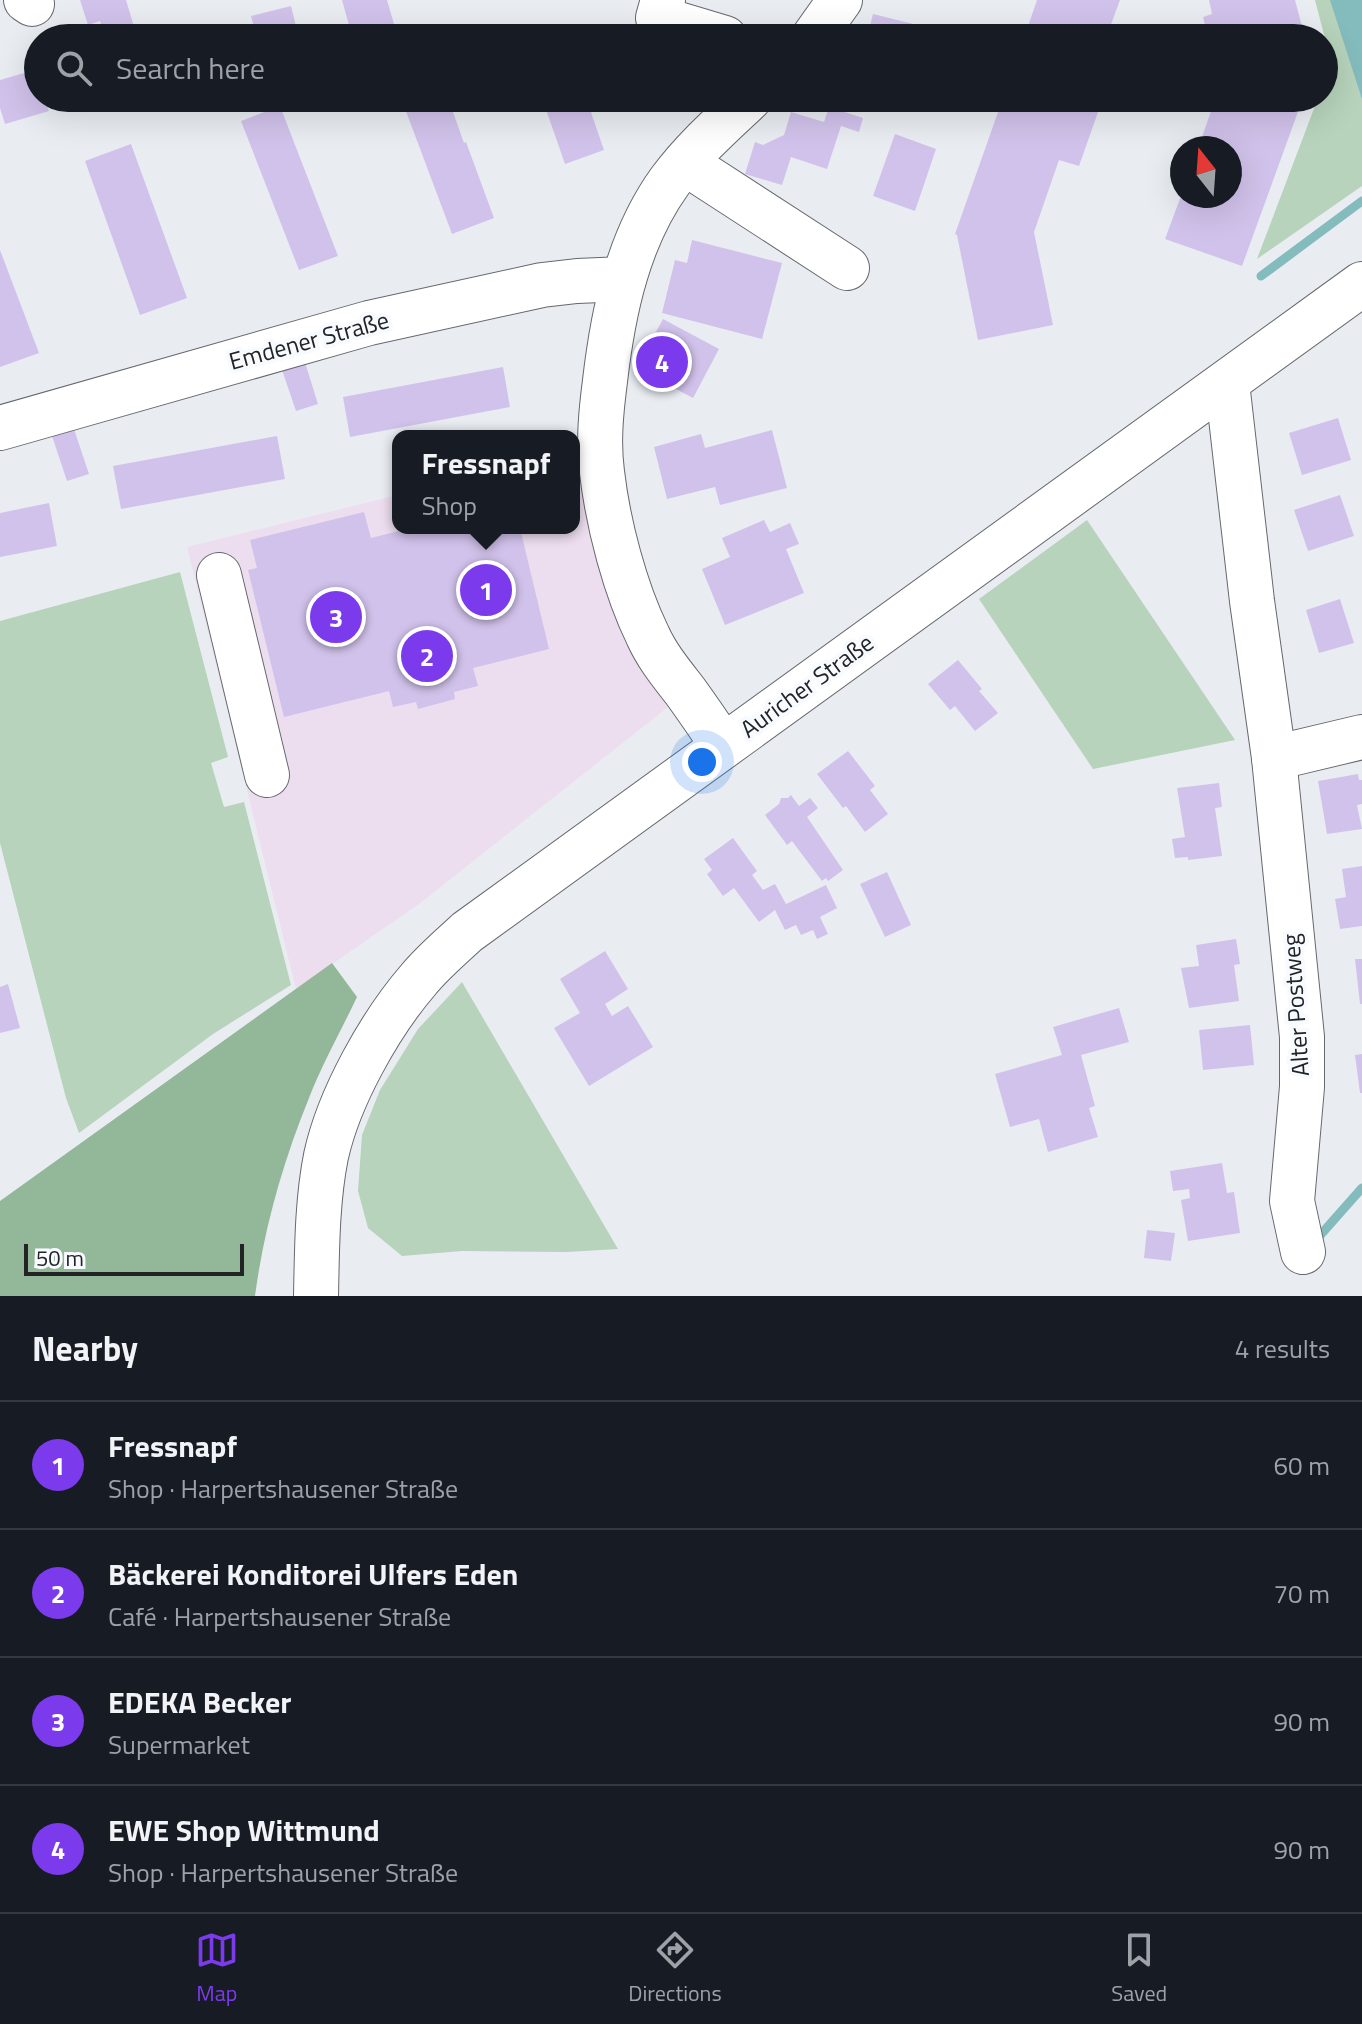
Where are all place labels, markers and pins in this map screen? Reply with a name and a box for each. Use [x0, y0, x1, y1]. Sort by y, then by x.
pin: 4 [636, 332, 688, 392]
pin: 1 [460, 560, 512, 620]
pin: 3 [310, 587, 362, 647]
pin: 2 [401, 626, 453, 686]

